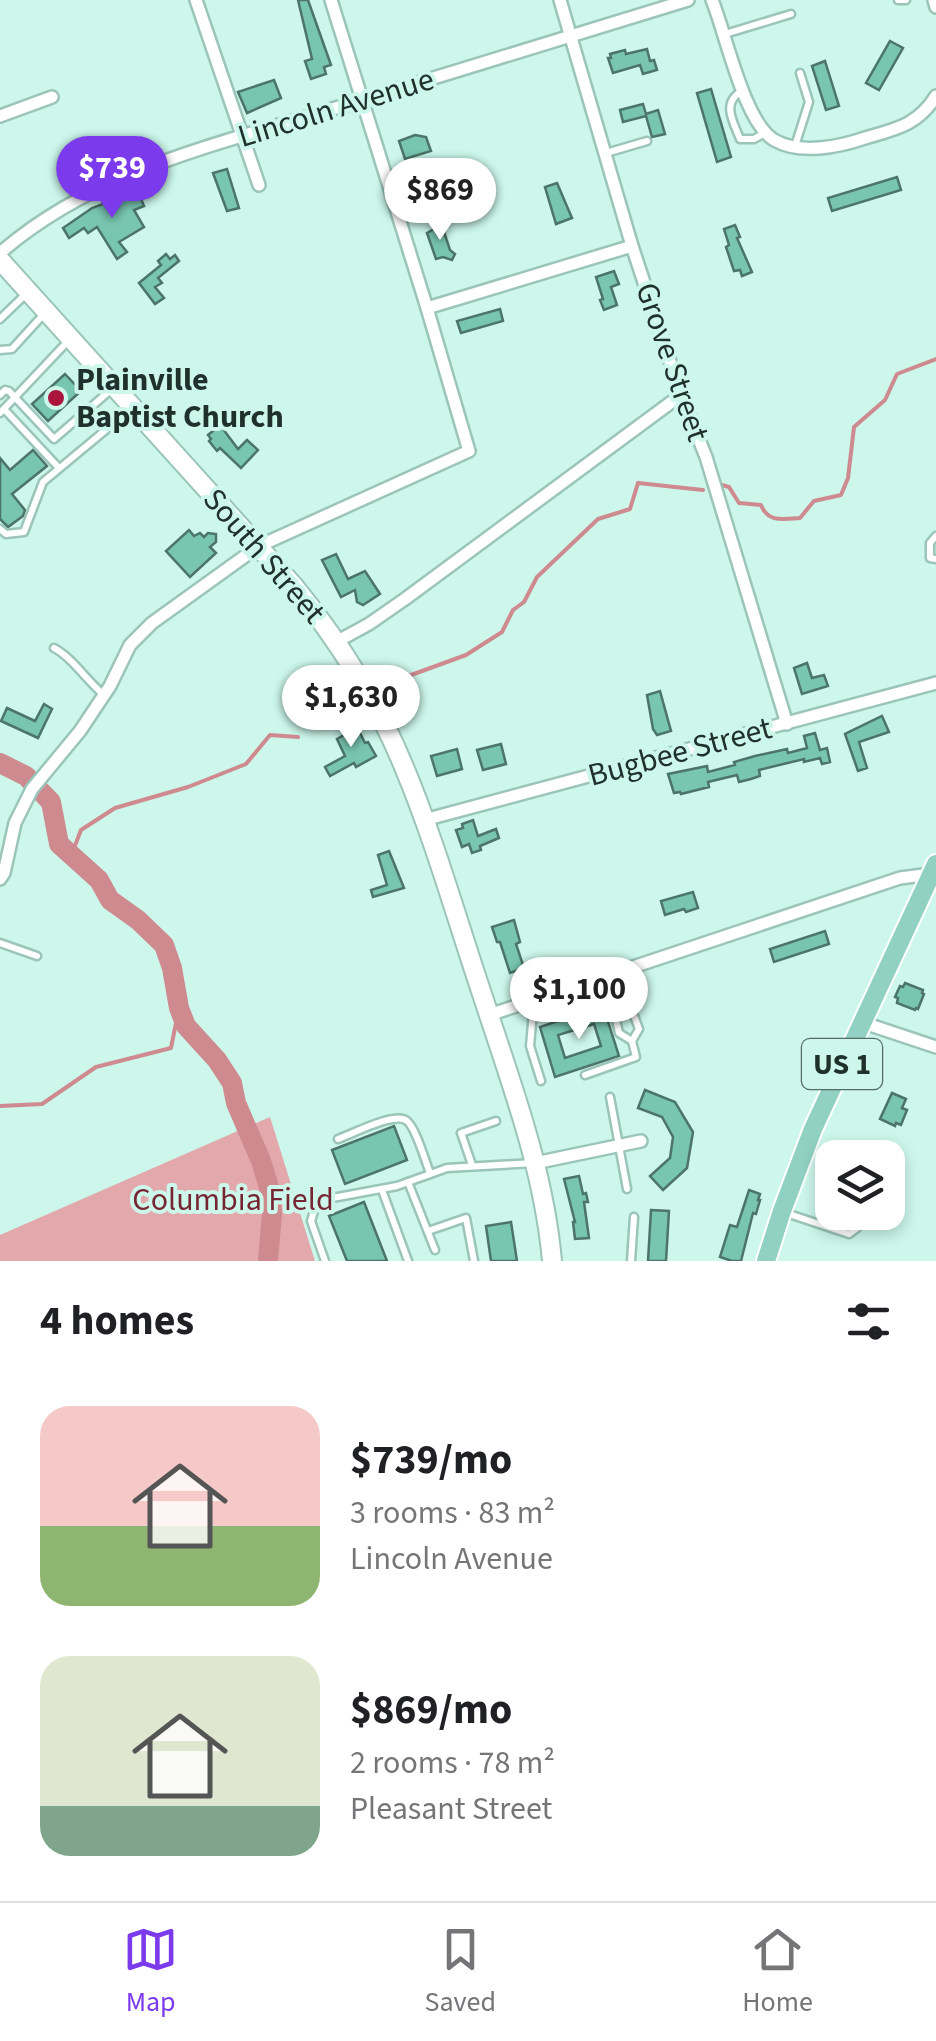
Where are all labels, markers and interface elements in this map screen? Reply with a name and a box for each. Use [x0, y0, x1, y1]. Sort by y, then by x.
street label: Lincoln Avenue [232, 56, 440, 160]
pin: $739 [53, 136, 171, 221]
text: $739 [78, 145, 146, 191]
pin: $869 [381, 158, 499, 243]
text: $869 [406, 167, 474, 213]
street label: Grove Street [623, 276, 721, 448]
place label: Plainville Baptist Church [76, 357, 284, 440]
marker: Plainville Baptist Church [45, 387, 67, 409]
street label: South Street [192, 478, 336, 634]
pin: $1,630 [270, 665, 432, 750]
text: $1,630 [304, 674, 398, 720]
street label: Bugbee Street [583, 705, 777, 799]
pin: $1,100 [498, 957, 660, 1042]
text: $1,100 [532, 966, 626, 1012]
road number: US 1 [802, 1039, 882, 1089]
map controls [815, 1140, 905, 1230]
button: layers [815, 1140, 905, 1230]
park label: Columbia Field [132, 1177, 334, 1223]
text: 4 homes [40, 1291, 194, 1351]
icon: filters [841, 1294, 896, 1349]
text: $739/mo [350, 1430, 512, 1490]
icon: home [120, 1446, 240, 1566]
text: 3 rooms · 83 m² [350, 1490, 555, 1536]
text: Lincoln Avenue [350, 1536, 553, 1582]
text: $869/mo [350, 1680, 512, 1740]
icon: home [120, 1696, 240, 1816]
text: 2 rooms · 78 m² [350, 1740, 555, 1786]
text: Pleasant Street [350, 1786, 552, 1832]
tab: Map [123, 1922, 178, 2022]
tab: Saved [424, 1922, 496, 2022]
tab: Home [742, 1922, 813, 2022]

